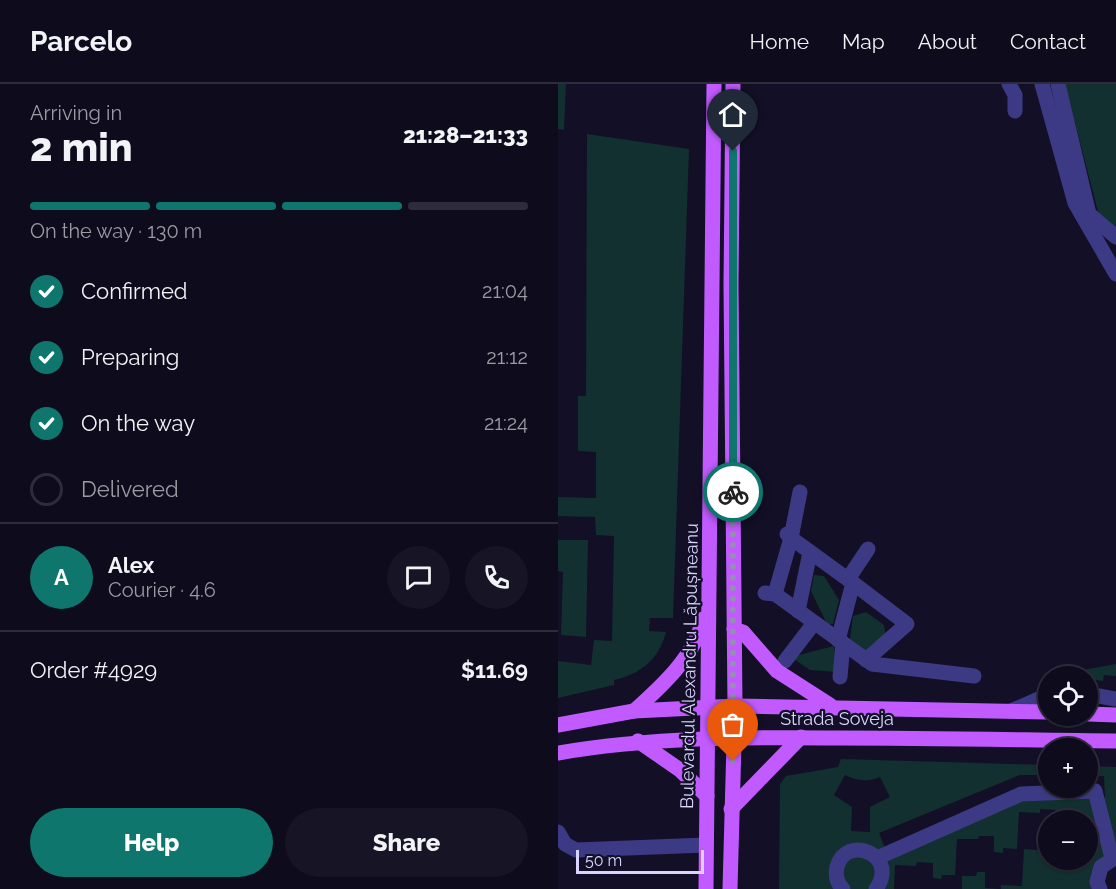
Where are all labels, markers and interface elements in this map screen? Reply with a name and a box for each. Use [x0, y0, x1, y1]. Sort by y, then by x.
text: Parcelo [30, 25, 132, 58]
text: Home [750, 29, 809, 54]
text: Map [842, 29, 885, 54]
text: About [918, 29, 977, 54]
text: Contact [1010, 29, 1086, 54]
pin [707, 89, 758, 151]
icon: home [716, 98, 749, 131]
text: Arriving in [30, 101, 122, 125]
text: 21:28–21:33 [403, 122, 528, 148]
text: 2 min [30, 124, 133, 170]
text: On the way · 130 m [30, 219, 202, 243]
icon: check [30, 275, 63, 308]
text: Confirmed [81, 278, 188, 304]
text: 21:04 [482, 279, 528, 303]
icon: check [30, 341, 63, 374]
text: Preparing [81, 344, 179, 370]
text: 21:12 [486, 345, 528, 369]
icon: check [30, 407, 63, 440]
text: On the way [81, 410, 195, 436]
text: 21:24 [484, 411, 528, 435]
courier [703, 462, 763, 522]
text: Delivered [81, 476, 179, 502]
icon: bike [717, 476, 750, 509]
street label: Bulevardul Alexandru Lăpușneanu [676, 523, 702, 809]
button: chat [387, 546, 450, 609]
button: phone [465, 546, 528, 609]
text: Alex [108, 552, 154, 578]
text: A [54, 564, 69, 590]
text: Courier · 4.6 [108, 578, 216, 602]
text: Order #4929 [30, 657, 157, 683]
text: $11.69 [461, 657, 528, 683]
map controls [1038, 666, 1098, 870]
button: locate [1038, 666, 1098, 726]
pin [707, 699, 758, 761]
icon: bag [716, 708, 749, 741]
street label: Strada Soveja [780, 708, 894, 729]
button: + [1038, 738, 1098, 798]
button: Help [30, 808, 273, 877]
button: Share [285, 808, 528, 877]
button: − [1038, 810, 1098, 870]
scale bar [576, 847, 704, 874]
text: 50 m [585, 851, 622, 870]

